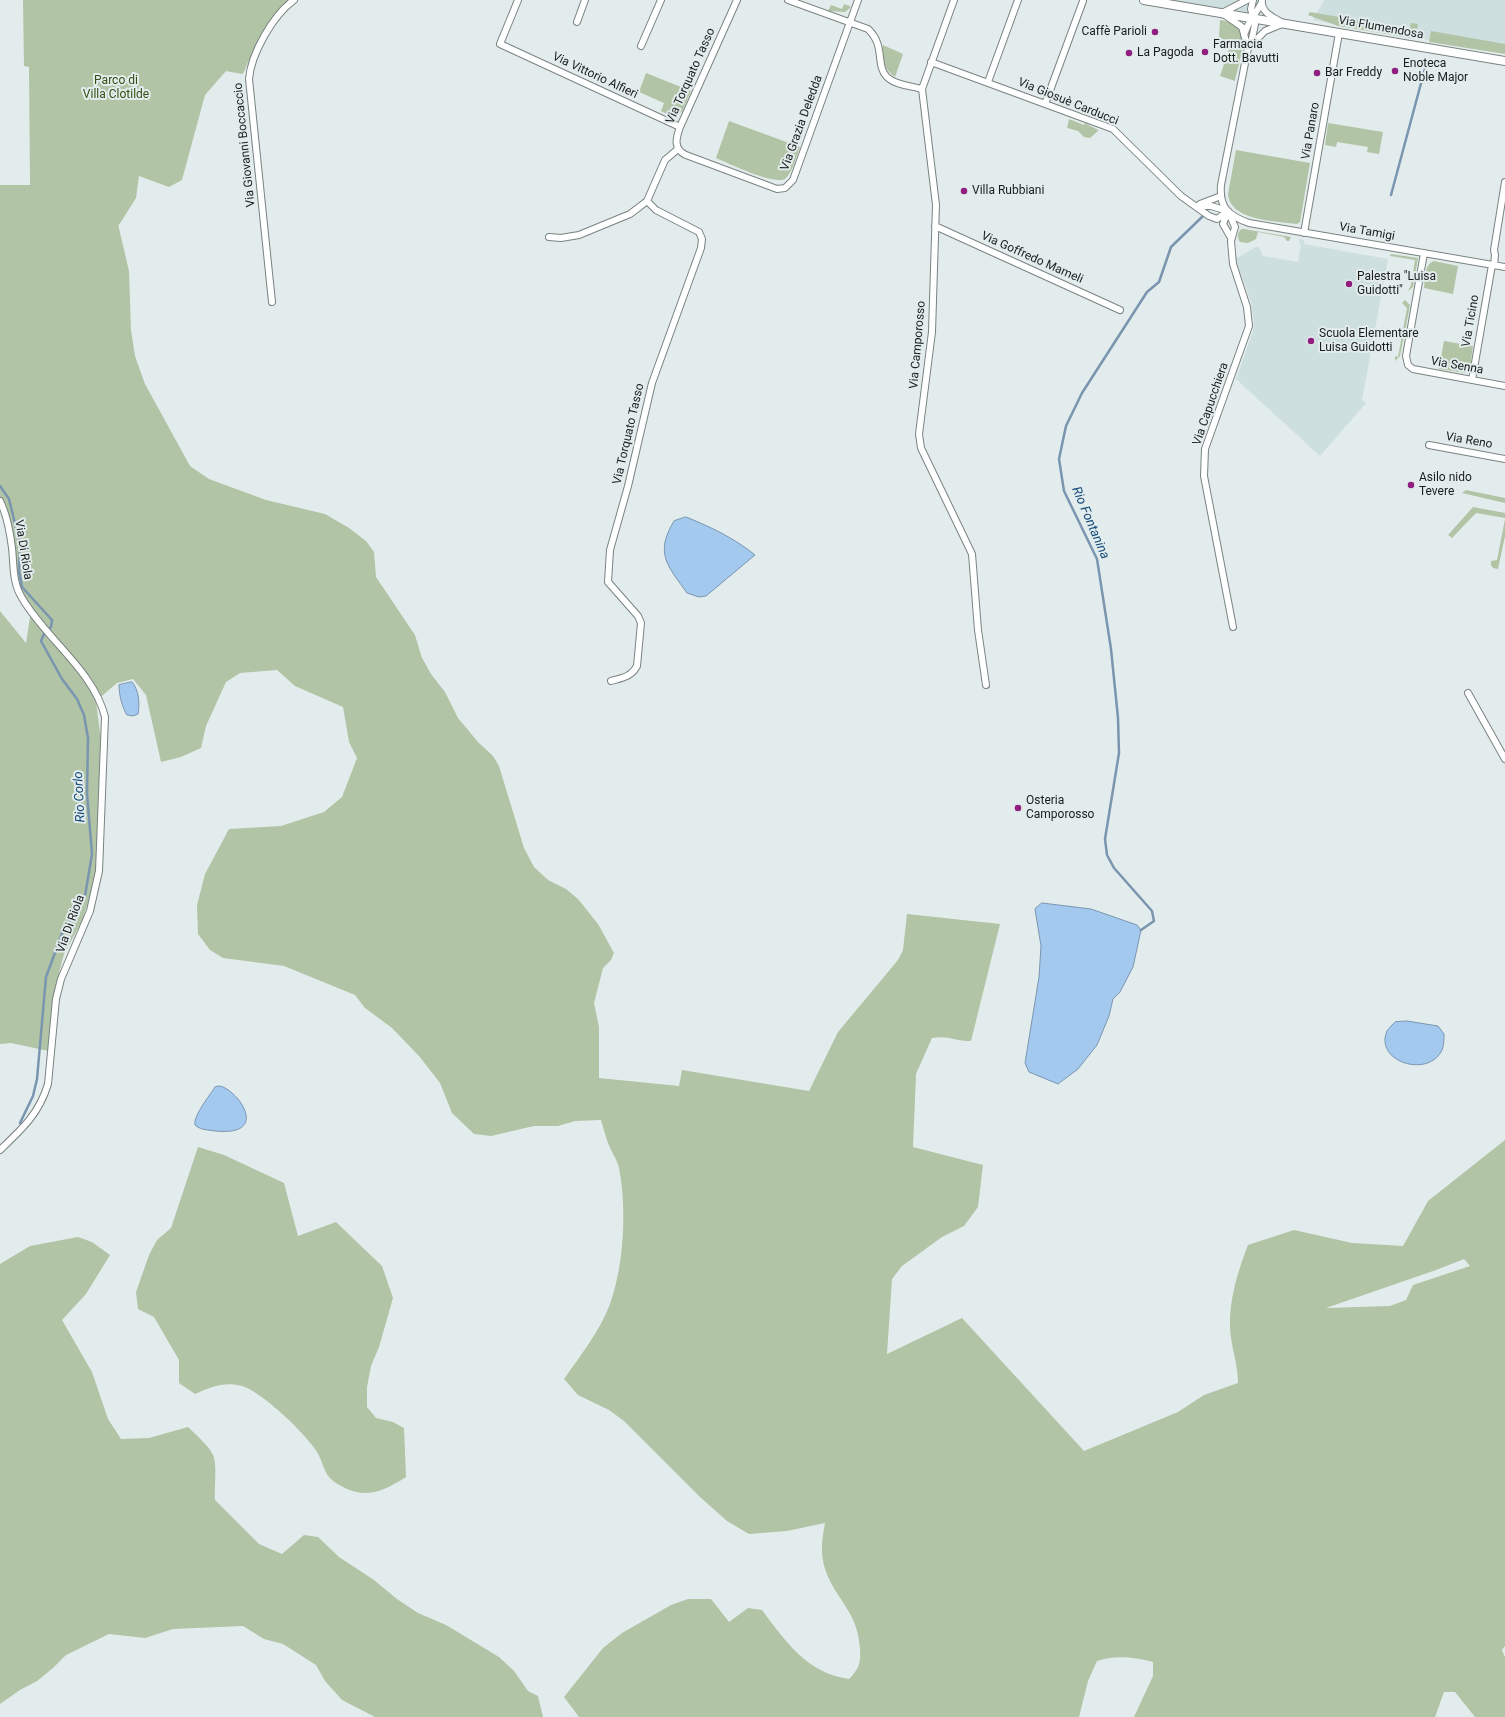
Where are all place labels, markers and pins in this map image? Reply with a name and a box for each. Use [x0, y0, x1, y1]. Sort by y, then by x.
place label: Caffè Parioli [1081, 25, 1147, 39]
marker: Caffè Parioli [1150, 27, 1160, 37]
place label: Farmacia Dott. Bavutti [1213, 38, 1279, 66]
place label: La Pagoda [1137, 46, 1194, 60]
marker: Farmacia Dott. Bavutti [1200, 47, 1210, 57]
marker: La Pagoda [1124, 48, 1134, 58]
place label: Enoteca Noble Major [1403, 57, 1468, 85]
place label: Bar Freddy [1325, 66, 1382, 80]
marker: Enoteca Noble Major [1390, 66, 1400, 76]
marker: Bar Freddy [1312, 68, 1322, 78]
place label: Villa Rubbiani [972, 184, 1044, 198]
marker: Villa Rubbiani [959, 186, 969, 196]
place label: Palestra "Luisa Guidotti" [1357, 270, 1436, 298]
marker: Palestra "Luisa Guidotti" [1344, 279, 1354, 289]
place label: Scuola Elementare Luisa Guidotti [1319, 327, 1419, 355]
marker: Scuola Elementare Luisa Guidotti [1306, 336, 1316, 346]
place label: Asilo nido Tevere [1419, 471, 1472, 499]
marker: Asilo nido Tevere [1406, 480, 1416, 490]
place label: Osteria Camporosso [1026, 794, 1094, 822]
marker: Osteria Camporosso [1013, 803, 1023, 813]

